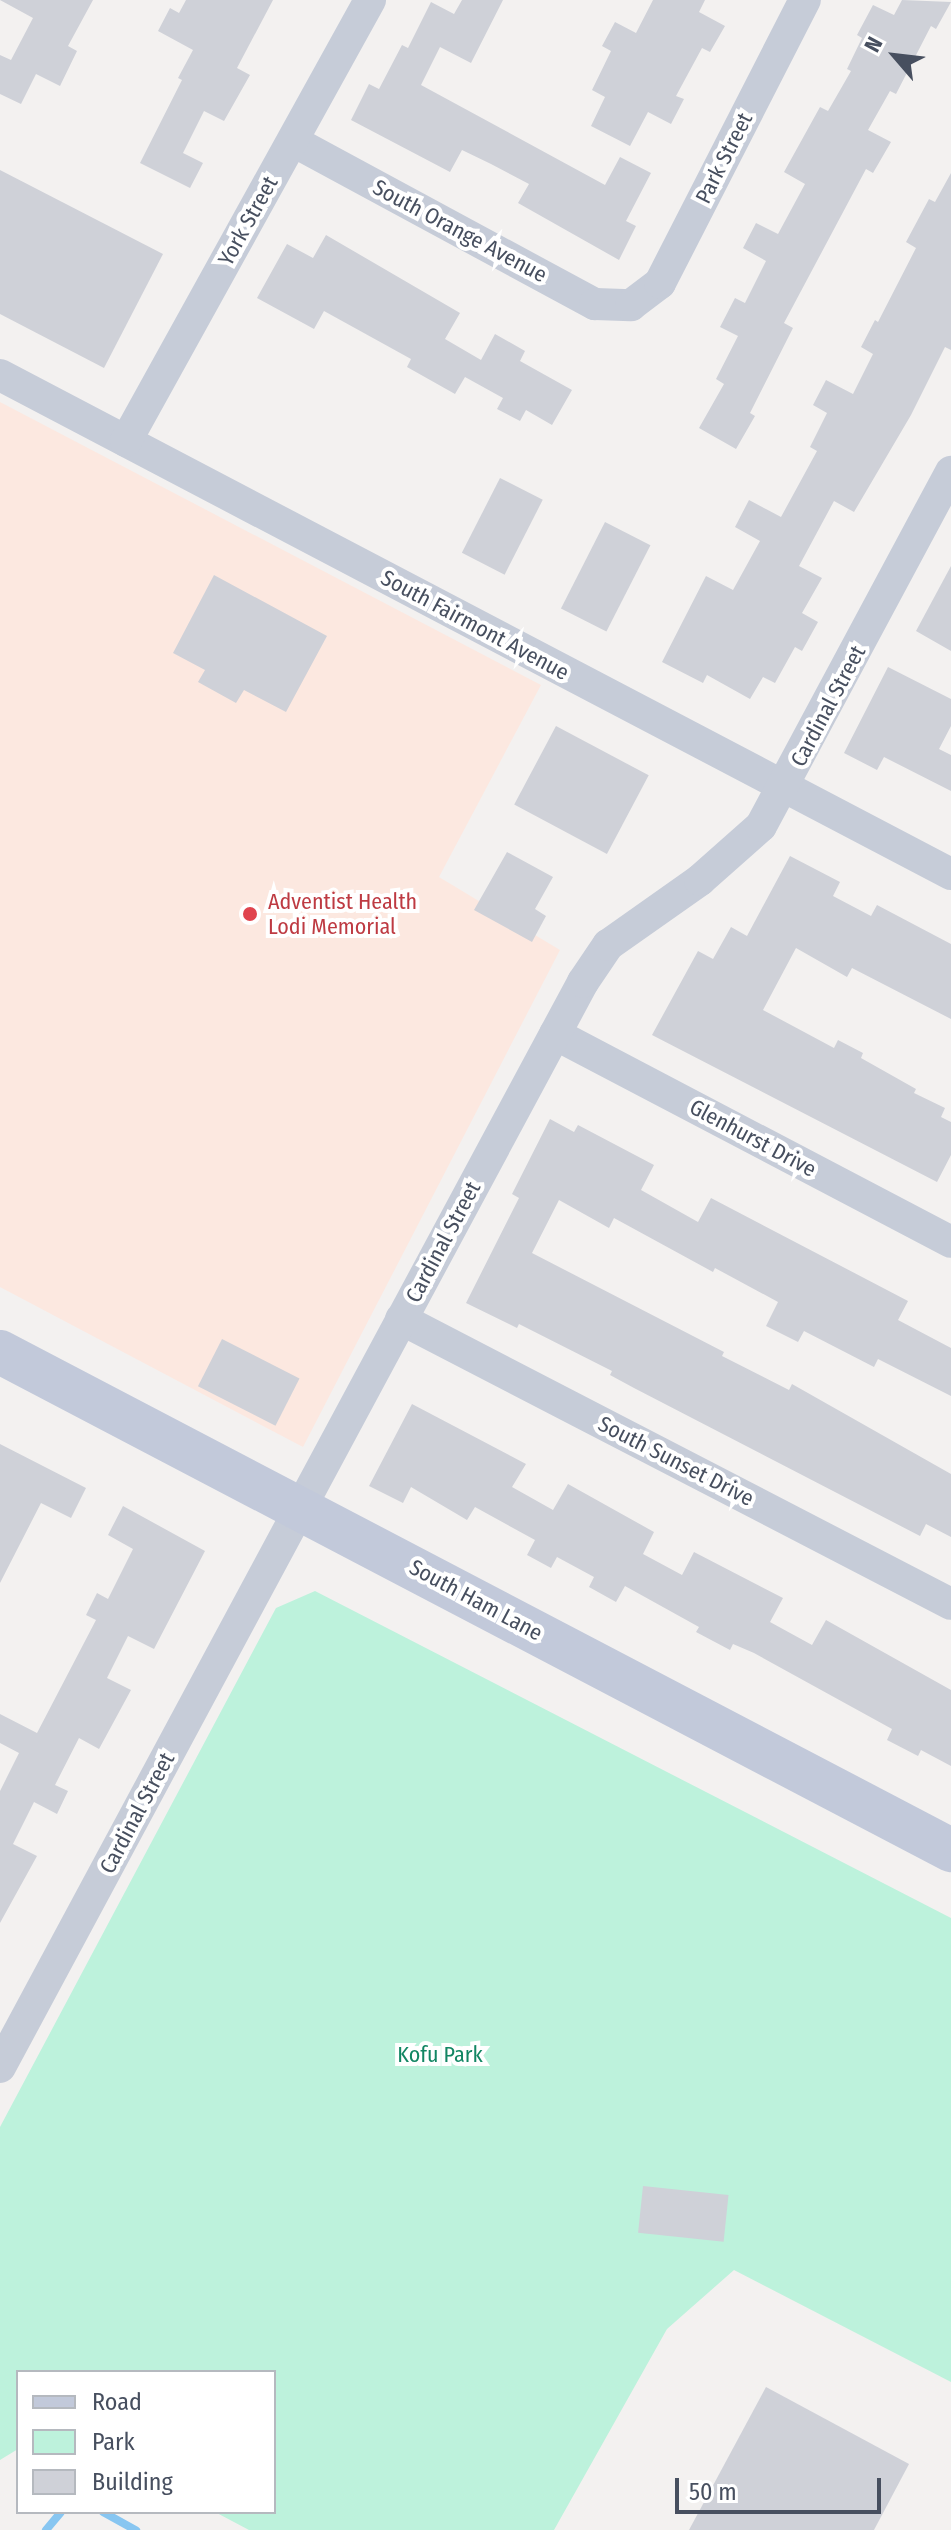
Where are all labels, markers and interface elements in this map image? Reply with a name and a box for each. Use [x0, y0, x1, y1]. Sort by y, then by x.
north arrow [855, 16, 935, 96]
text: N [858, 32, 888, 57]
street label: Park Street [690, 108, 758, 208]
street label: York Street [213, 172, 283, 270]
street label: South Orange Avenue [368, 174, 552, 288]
street label: South Fairmont Avenue [377, 564, 573, 686]
street label: Cardinal Street [785, 641, 871, 771]
place label: Adventist Health Lodi Memorial [268, 888, 417, 940]
marker: Adventist Health Lodi Memorial [239, 903, 261, 925]
street label: Glenhurst Drive [685, 1094, 821, 1182]
street label: Cardinal Street [400, 1177, 486, 1307]
street label: South Sunset Drive [594, 1410, 758, 1512]
street label: South Ham Lane [405, 1554, 547, 1646]
street label: Cardinal Street [94, 1748, 180, 1878]
park label: Kofu Park [397, 2042, 483, 2068]
legend [16, 2370, 276, 2514]
text: Road [92, 2388, 142, 2416]
text: Park [92, 2428, 135, 2456]
scale bar [679, 2462, 885, 2512]
text: Building [92, 2468, 173, 2496]
text: 50 m [689, 2478, 737, 2506]

